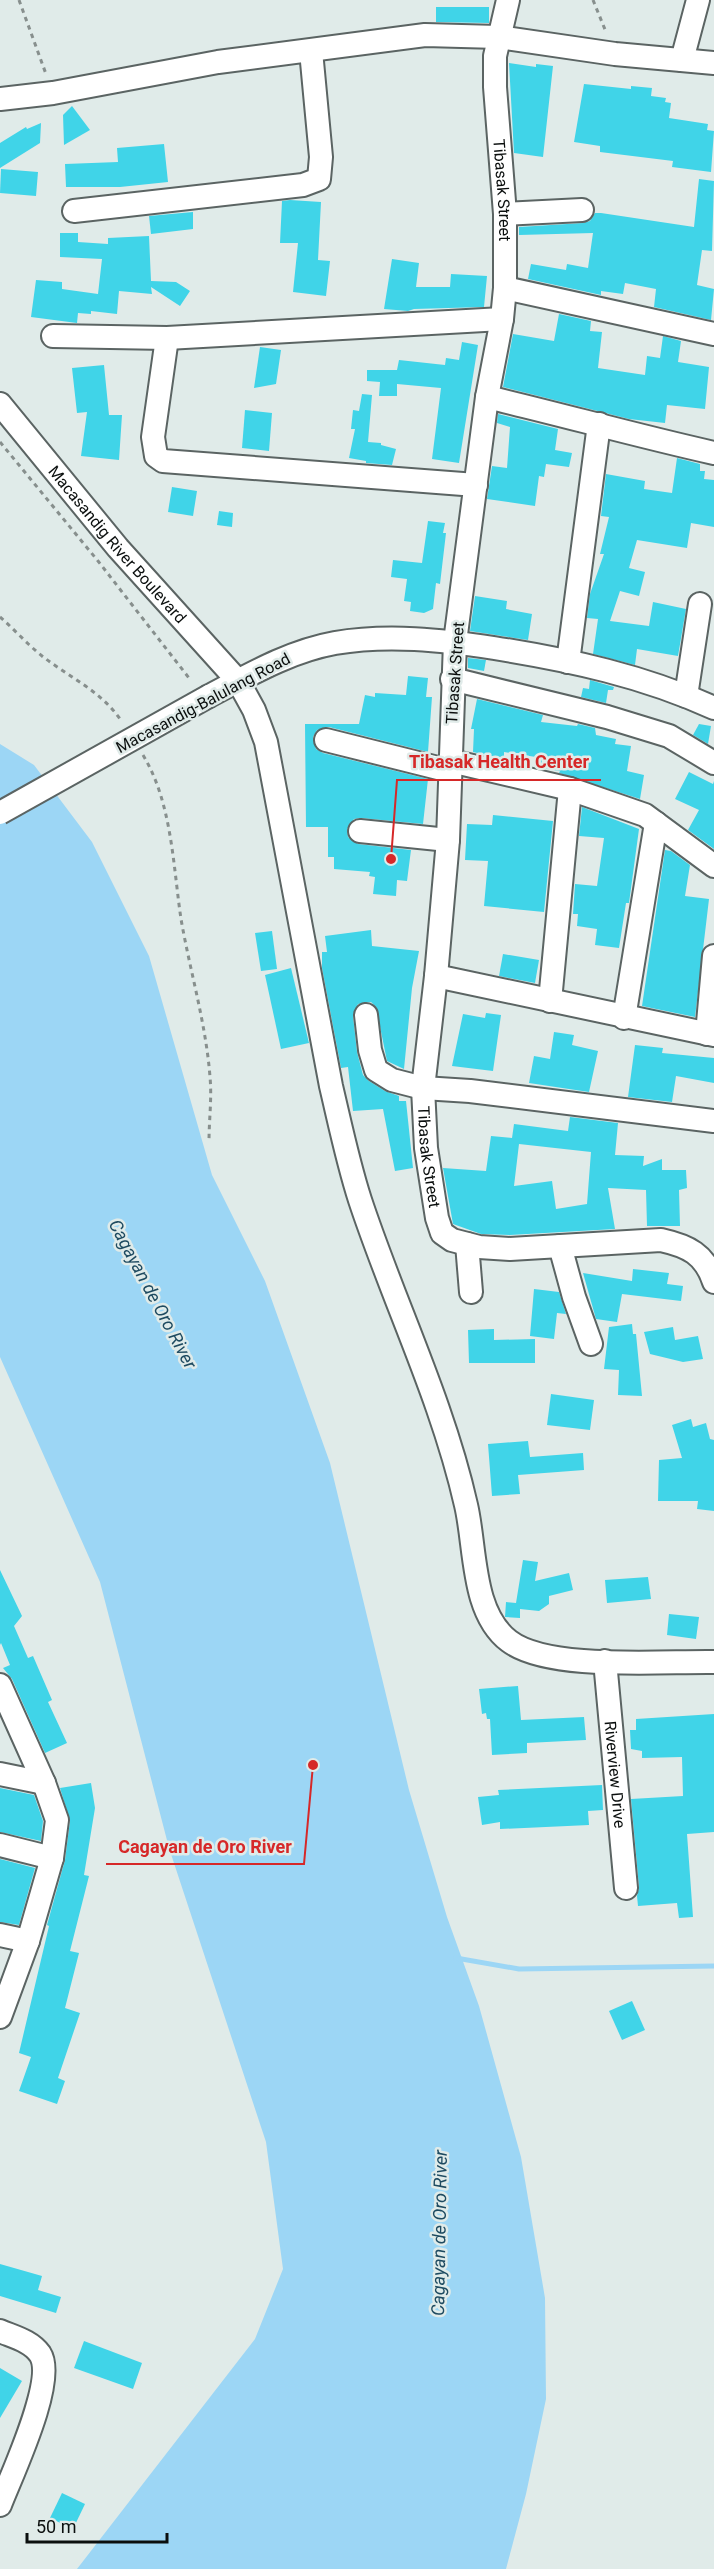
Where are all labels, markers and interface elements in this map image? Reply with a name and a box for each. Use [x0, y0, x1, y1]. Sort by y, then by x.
street label: Tibasak Street [490, 138, 515, 241]
street label: Macasandig River Boulevard [45, 462, 190, 627]
street label: Tibasak Street [442, 621, 468, 725]
street label: Macasandig-Balulang Road [113, 649, 293, 757]
callout: Tibasak Health Center [397, 744, 601, 780]
text: Tibasak Health Center [409, 751, 589, 772]
street label: Tibasak Street [414, 1105, 445, 1209]
water label: Cagayan de Oro River [105, 1216, 202, 1373]
street label: Riverview Drive [601, 1720, 630, 1829]
callout: Cagayan de Oro River [106, 1828, 304, 1864]
text: Cagayan de Oro River [118, 1836, 292, 1857]
water label: Cagayan de Oro River [427, 2149, 451, 2316]
scale bar [27, 2506, 166, 2544]
text: 50 m [36, 2516, 76, 2537]

